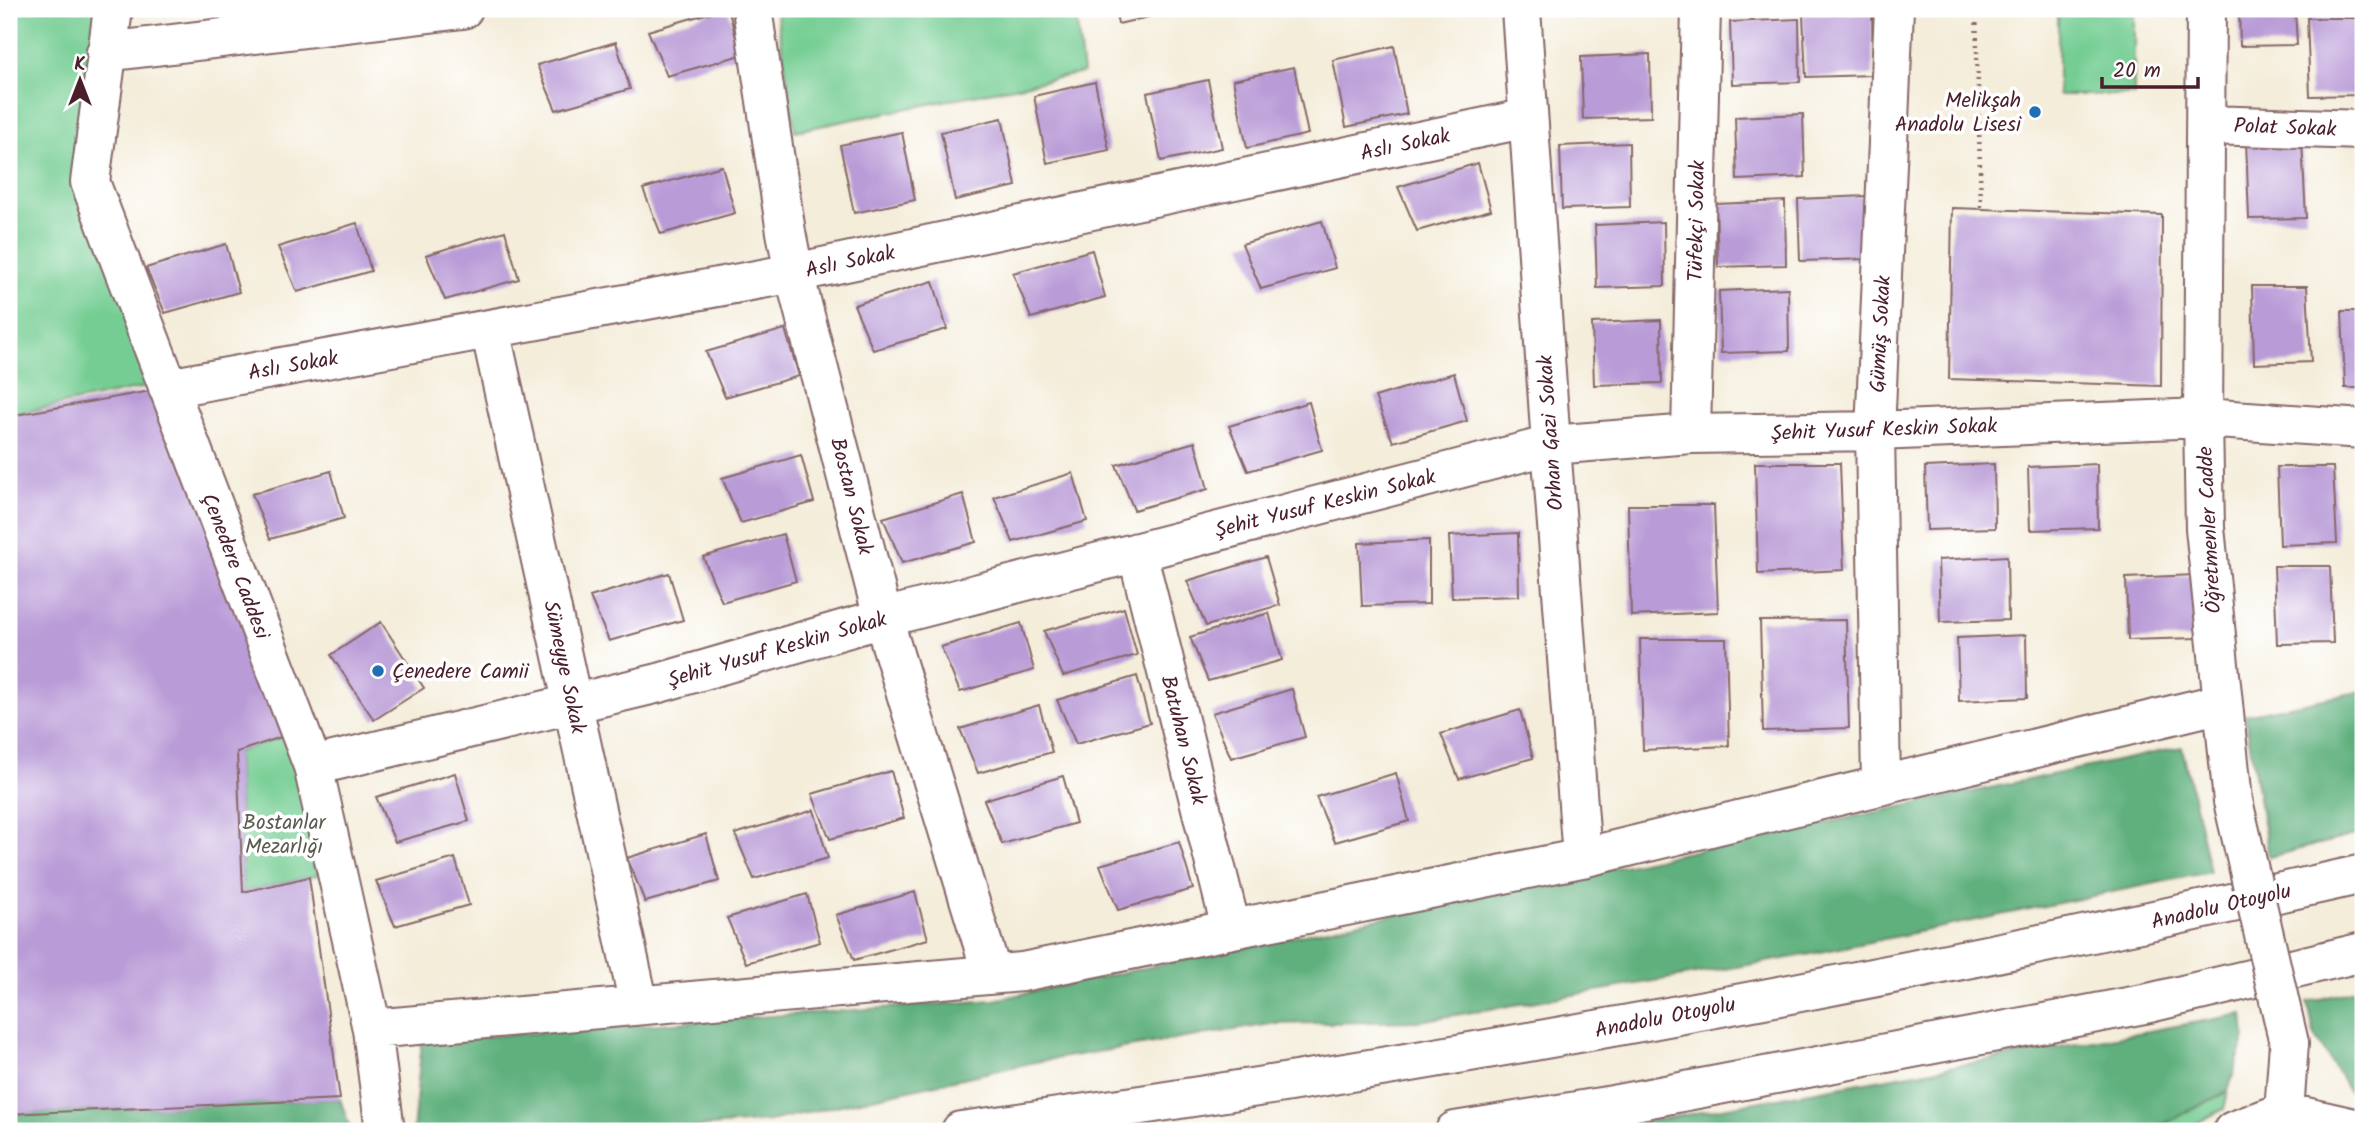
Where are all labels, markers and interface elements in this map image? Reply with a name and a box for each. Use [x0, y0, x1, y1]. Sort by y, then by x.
north arrow [46, 46, 116, 116]
scale bar [2102, 46, 2199, 90]
text: K [74, 50, 86, 80]
text: 20 m [2113, 55, 2161, 88]
place label: Melikşah Anadolu Lisesi [1895, 85, 2022, 142]
marker: Melikşah Anadolu Lisesi [2027, 104, 2043, 120]
street label: Polat Sokak [2233, 110, 2337, 147]
street label: Aslı Sokak [1357, 120, 1453, 171]
street label: Tüfekçi Sokak [1680, 160, 1715, 282]
street label: Aslı Sokak [802, 237, 898, 288]
street label: Gümüş Sokak [1862, 275, 1901, 393]
street label: Aslı Sokak [246, 342, 341, 391]
street label: Orhan Gazi Sokak [1530, 354, 1573, 512]
street label: Şehit Yusuf Keskin Sokak [1770, 410, 1998, 451]
street label: Bostan Sokak [820, 434, 881, 559]
street label: Öğretmenler Cadde [2190, 445, 2231, 614]
street label: Şehit Yusuf Keskin Sokak [1211, 461, 1439, 548]
street label: Çenedere Caddesi [192, 489, 278, 645]
street label: Sümeyye Sokak [533, 598, 594, 737]
street label: Şehit Yusuf Keskin Sokak [664, 603, 891, 698]
place label: Çenedere Camii [392, 656, 530, 689]
marker: Çenedere Camii [370, 663, 386, 679]
street label: Batuhan Sokak [1151, 672, 1215, 809]
park label: Bostanlar Mezarlığı [243, 807, 327, 864]
street label: Anadolu Otoyolu [2148, 875, 2295, 940]
street label: Anadolu Otoyolu [1592, 989, 1738, 1048]

